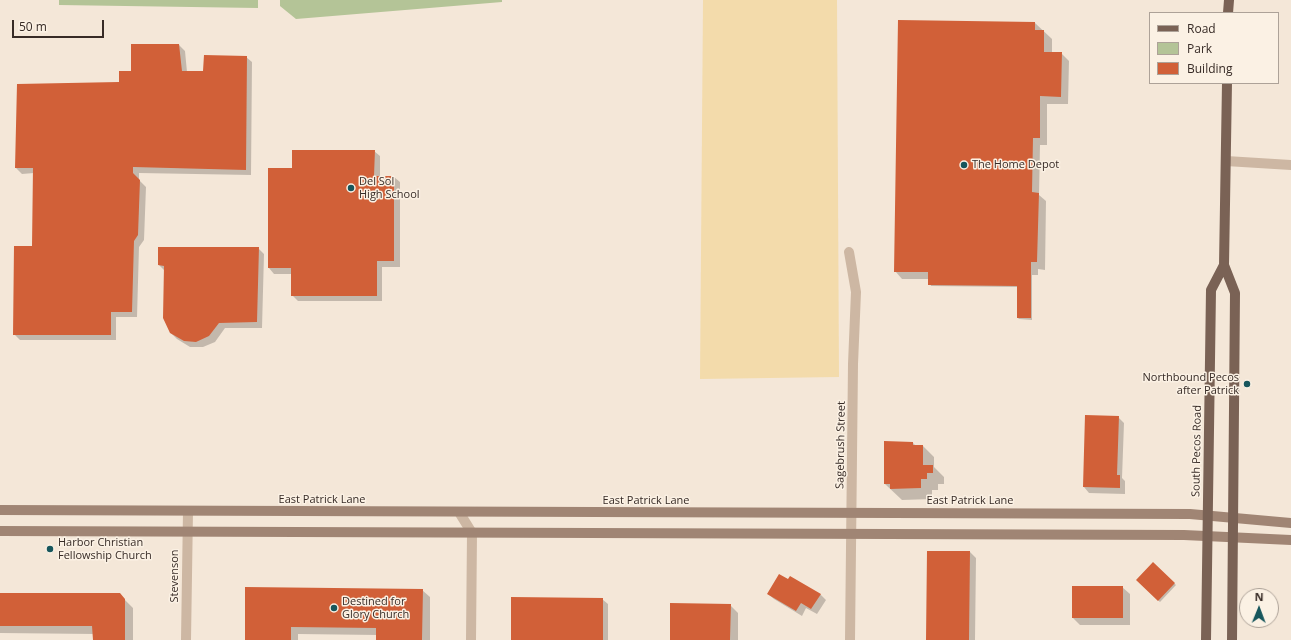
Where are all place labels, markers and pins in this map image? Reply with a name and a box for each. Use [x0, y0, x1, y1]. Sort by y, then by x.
place label: The Home Depot [972, 158, 1059, 172]
marker: The Home Depot [959, 160, 969, 170]
place label: Del Sol High School [359, 175, 420, 201]
marker: Del Sol High School [346, 183, 356, 193]
place label: Northbound Pecos after Patrick [1143, 371, 1239, 397]
marker: Northbound Pecos after Patrick [1242, 379, 1252, 389]
place label: Harbor Christian Fellowship Church [58, 536, 152, 562]
marker: Harbor Christian Fellowship Church [45, 544, 55, 554]
place label: Destined for Glory Church [342, 595, 409, 621]
marker: Destined for Glory Church [329, 603, 339, 613]

